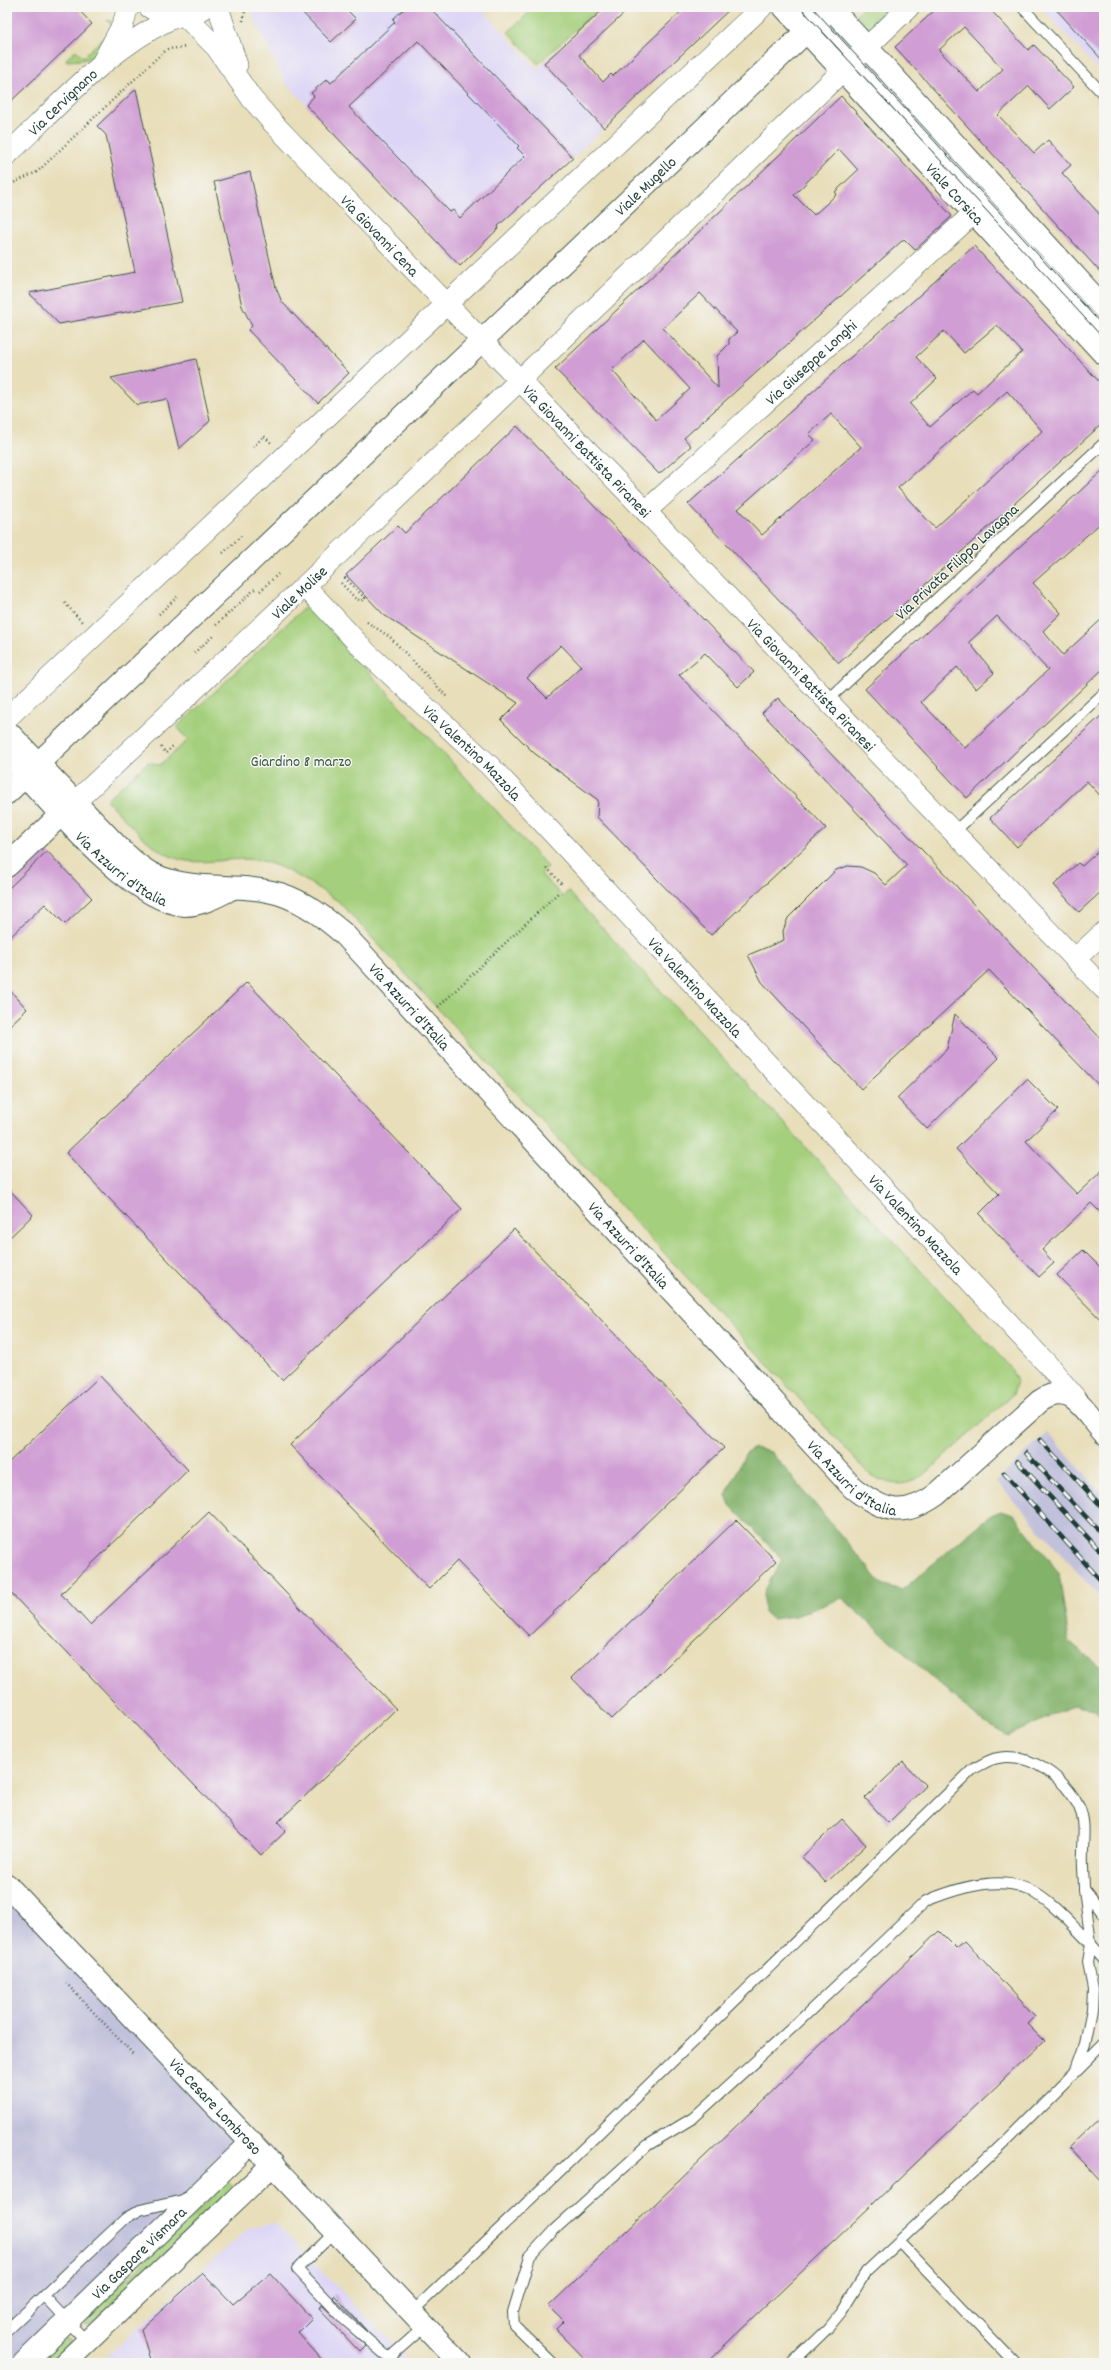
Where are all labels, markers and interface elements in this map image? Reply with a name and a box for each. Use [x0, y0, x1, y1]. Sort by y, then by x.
street label: Via Cervignano [24, 64, 104, 142]
street label: Viale Mugello [610, 152, 683, 222]
street label: Viale Corsica [919, 158, 989, 231]
street label: Via Giovanni Cena [334, 191, 424, 283]
street label: Via Giuseppe Longhi [761, 316, 863, 412]
street label: Via Giovanni Battista Piranesi [516, 380, 655, 524]
street label: Via Privata Filippo Lavagna [891, 499, 1025, 626]
street label: Viale Molise [267, 561, 334, 626]
street label: Via Giovanni Battista Piranesi [740, 614, 880, 758]
street label: Via Valentino Mazzola [416, 700, 526, 807]
park label: Giardino 8 marzo [251, 751, 351, 774]
street label: Via Azzurri d'Italia [69, 827, 170, 914]
street label: Via Valentino Mazzola [641, 933, 747, 1044]
street label: Via Azzurri d'Italia [362, 959, 455, 1057]
street label: Via Valentino Mazzola [862, 1170, 968, 1281]
street label: Via Azzurri d'Italia [581, 1197, 674, 1295]
street label: Via Azzurri d'Italia [800, 1436, 898, 1524]
street label: Via Cesare Lombroso [163, 2054, 266, 2161]
street label: Via Gaspare Vismara [87, 2202, 193, 2306]

